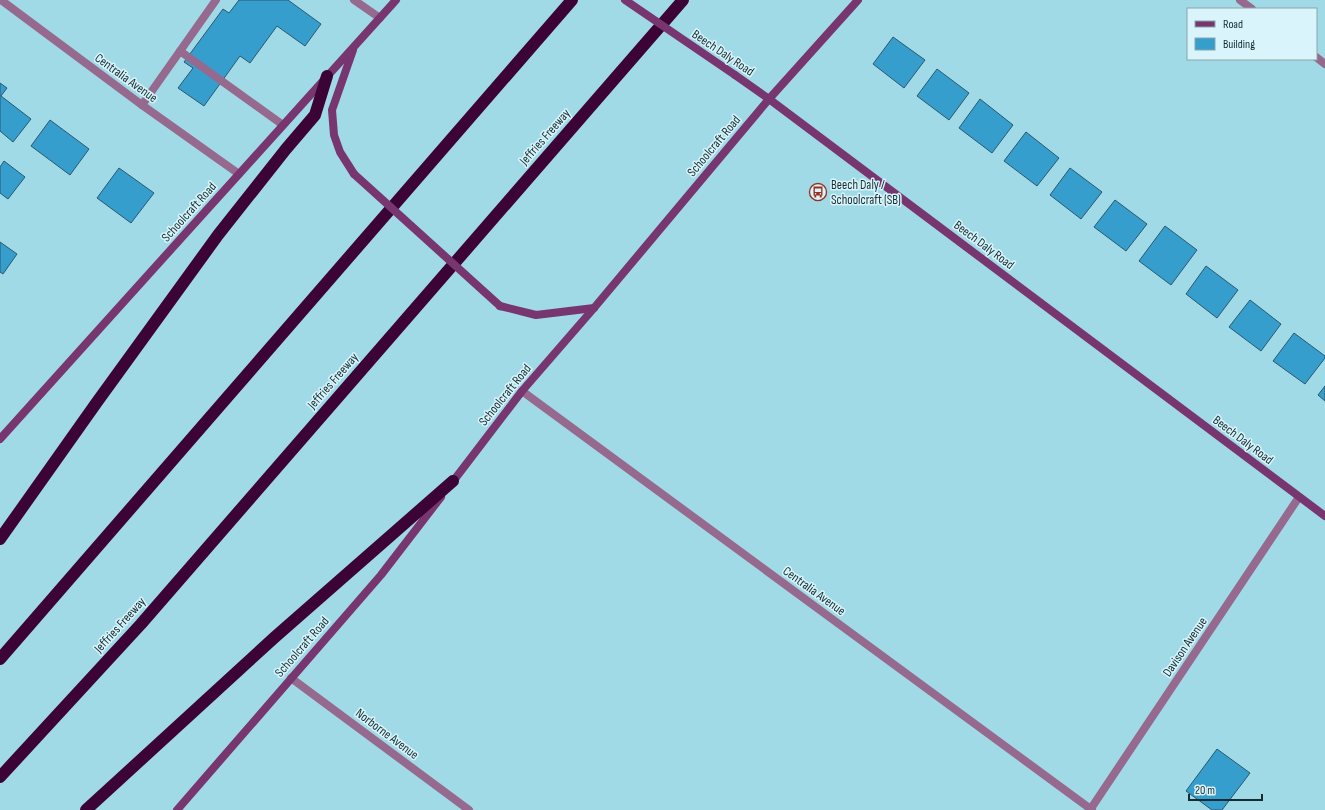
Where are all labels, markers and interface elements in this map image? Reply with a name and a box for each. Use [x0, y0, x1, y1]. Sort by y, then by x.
legend [1187, 8, 1317, 60]
text: Road [1223, 17, 1243, 32]
street label: Beech Daly Road [689, 26, 757, 80]
text: Building [1223, 37, 1255, 52]
street label: Centralia Avenue [92, 50, 160, 106]
street label: Jeffries Freeway [516, 106, 574, 169]
street label: Schoolcraft Road [684, 112, 744, 180]
place label: Beech Daly / Schoolcraft (SB) [831, 177, 901, 208]
street label: Schoolcraft Road [158, 179, 220, 245]
bus stop icon: Beech Daly / Schoolcraft (SB) [808, 182, 828, 202]
street label: Beech Daly Road [951, 217, 1017, 273]
street label: Jeffries Freeway [304, 350, 362, 413]
street label: Schoolcraft Road [475, 361, 535, 429]
street label: Beech Daly Road [1210, 412, 1276, 468]
street label: Centralia Avenue [780, 563, 848, 619]
street label: Jeffries Freeway [90, 594, 149, 657]
street label: Schoolcraft Road [271, 614, 333, 680]
street label: Davison Avenue [1159, 614, 1211, 680]
street label: Norborne Avenue [352, 705, 422, 763]
scale bar [1189, 776, 1262, 802]
text: 20 m [1195, 783, 1215, 798]

